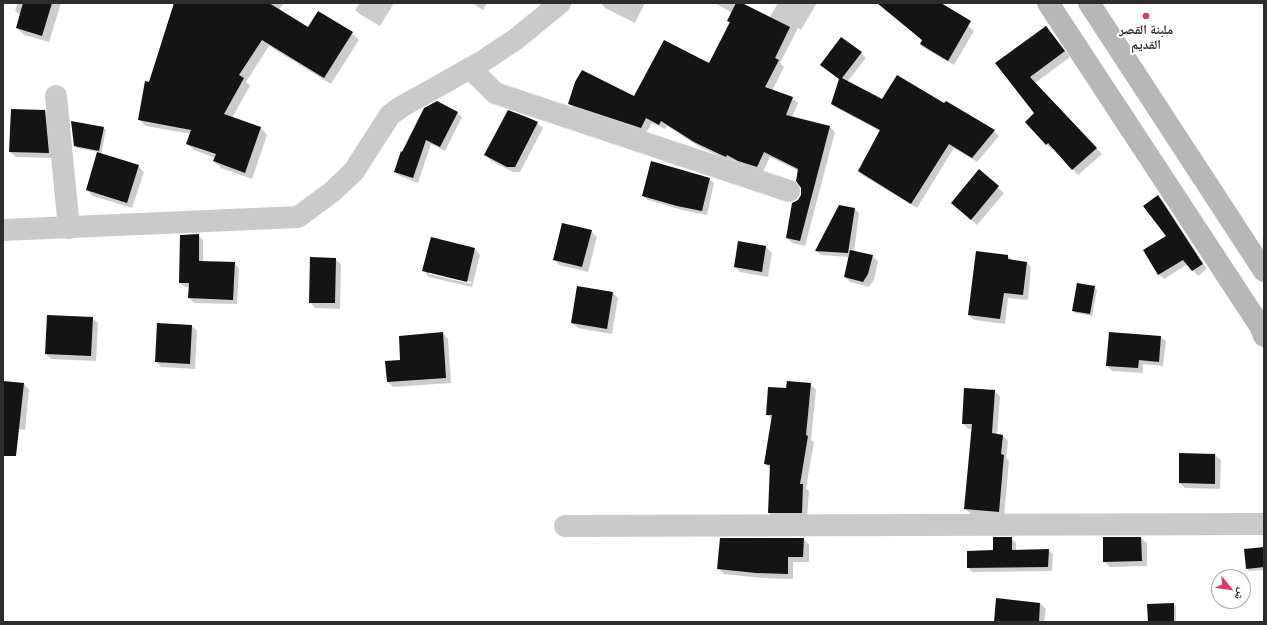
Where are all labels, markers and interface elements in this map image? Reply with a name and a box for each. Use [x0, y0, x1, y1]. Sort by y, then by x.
marker: ملبنة القصر القديم [1141, 11, 1151, 21]
place label: ملبنة القصر القديم [1119, 22, 1173, 53]
north arrow [1211, 569, 1251, 609]
text: ش [1233, 586, 1250, 603]

